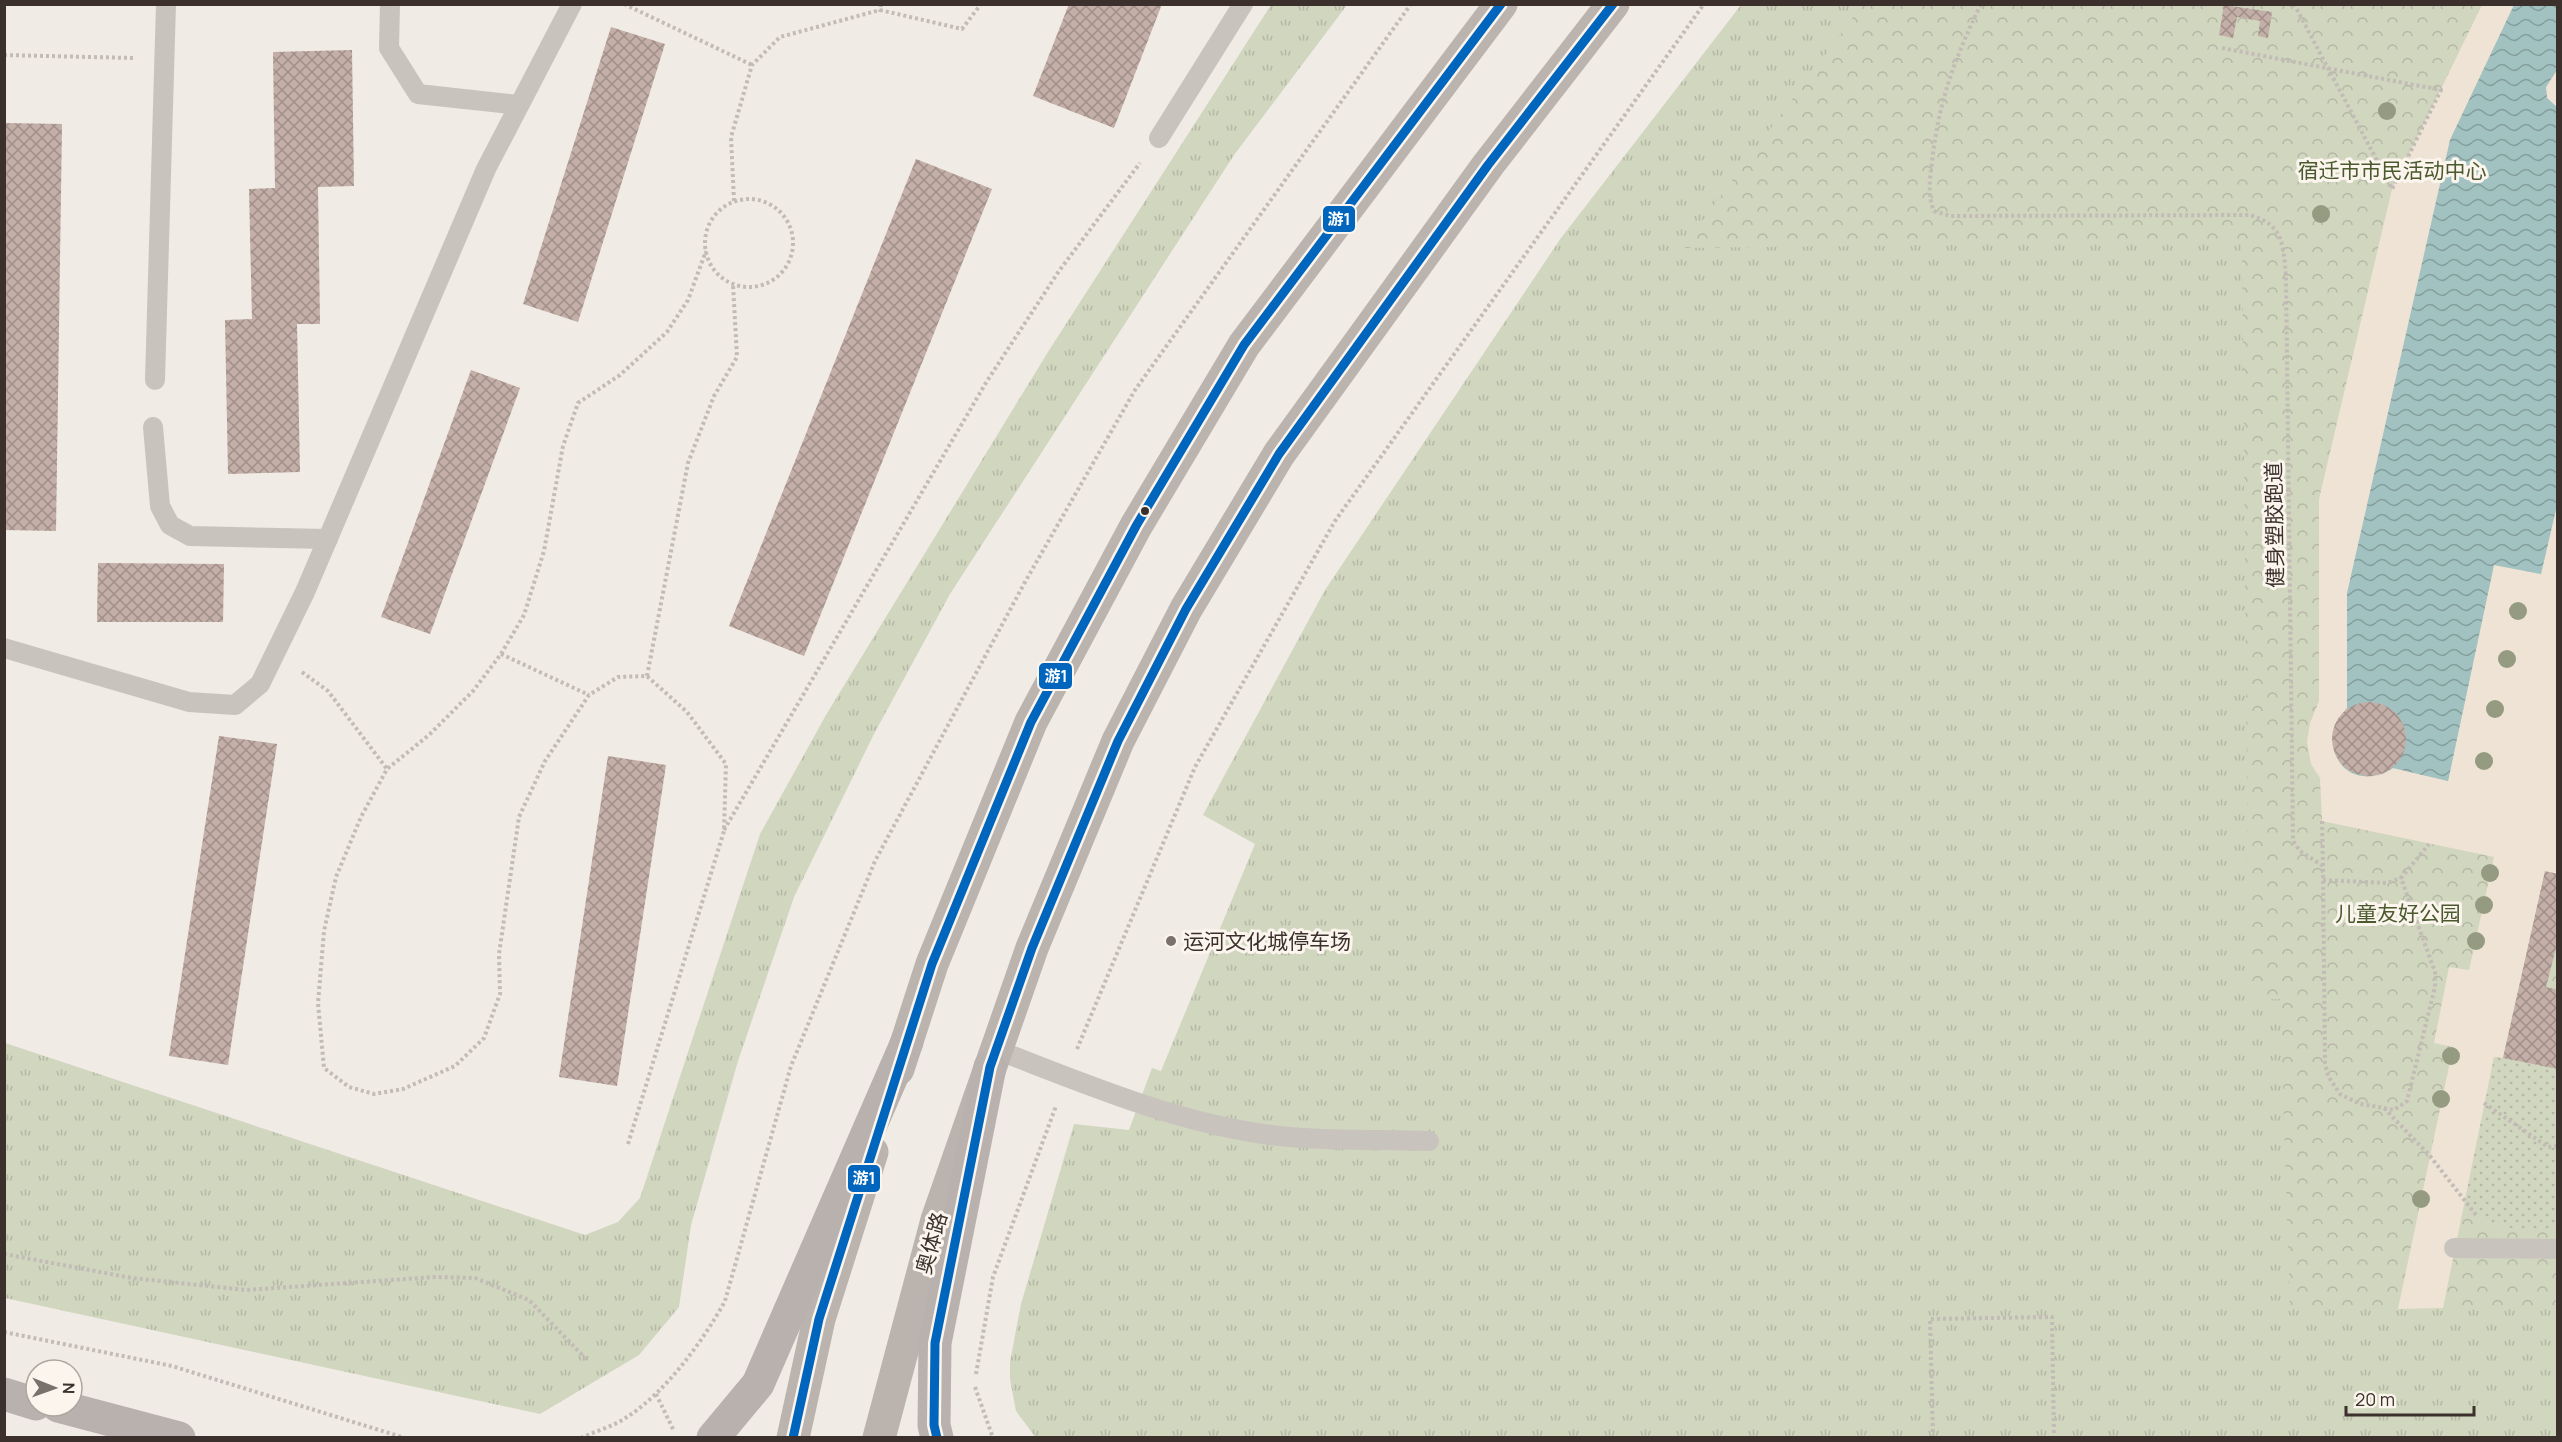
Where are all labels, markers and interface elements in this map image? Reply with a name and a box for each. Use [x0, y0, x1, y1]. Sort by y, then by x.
park label: 宿迁市市民活动中心 [2298, 156, 2487, 184]
line badge: 游1 [1322, 205, 1356, 233]
text: 游1 [1327, 208, 1351, 230]
street label: 健身塑胶跑道 [2259, 462, 2289, 588]
unlabelled marker [1139, 505, 1151, 517]
line badge: 游1 [1038, 662, 1073, 690]
text: 游1 [1044, 665, 1068, 687]
park label: 儿童友好公园 [2335, 899, 2461, 927]
place label: 运河文化城停车场 [1183, 927, 1351, 955]
marker: 运河文化城停车场 [1164, 934, 1178, 948]
line badge: 游1 [847, 1164, 881, 1193]
text: 游1 [852, 1167, 876, 1189]
street label: 奥体路 [909, 1209, 953, 1277]
north arrow [24, 1358, 84, 1418]
scale bar [2346, 1379, 2474, 1417]
text: N [58, 1382, 80, 1394]
text: 20 m [2355, 1387, 2395, 1411]

